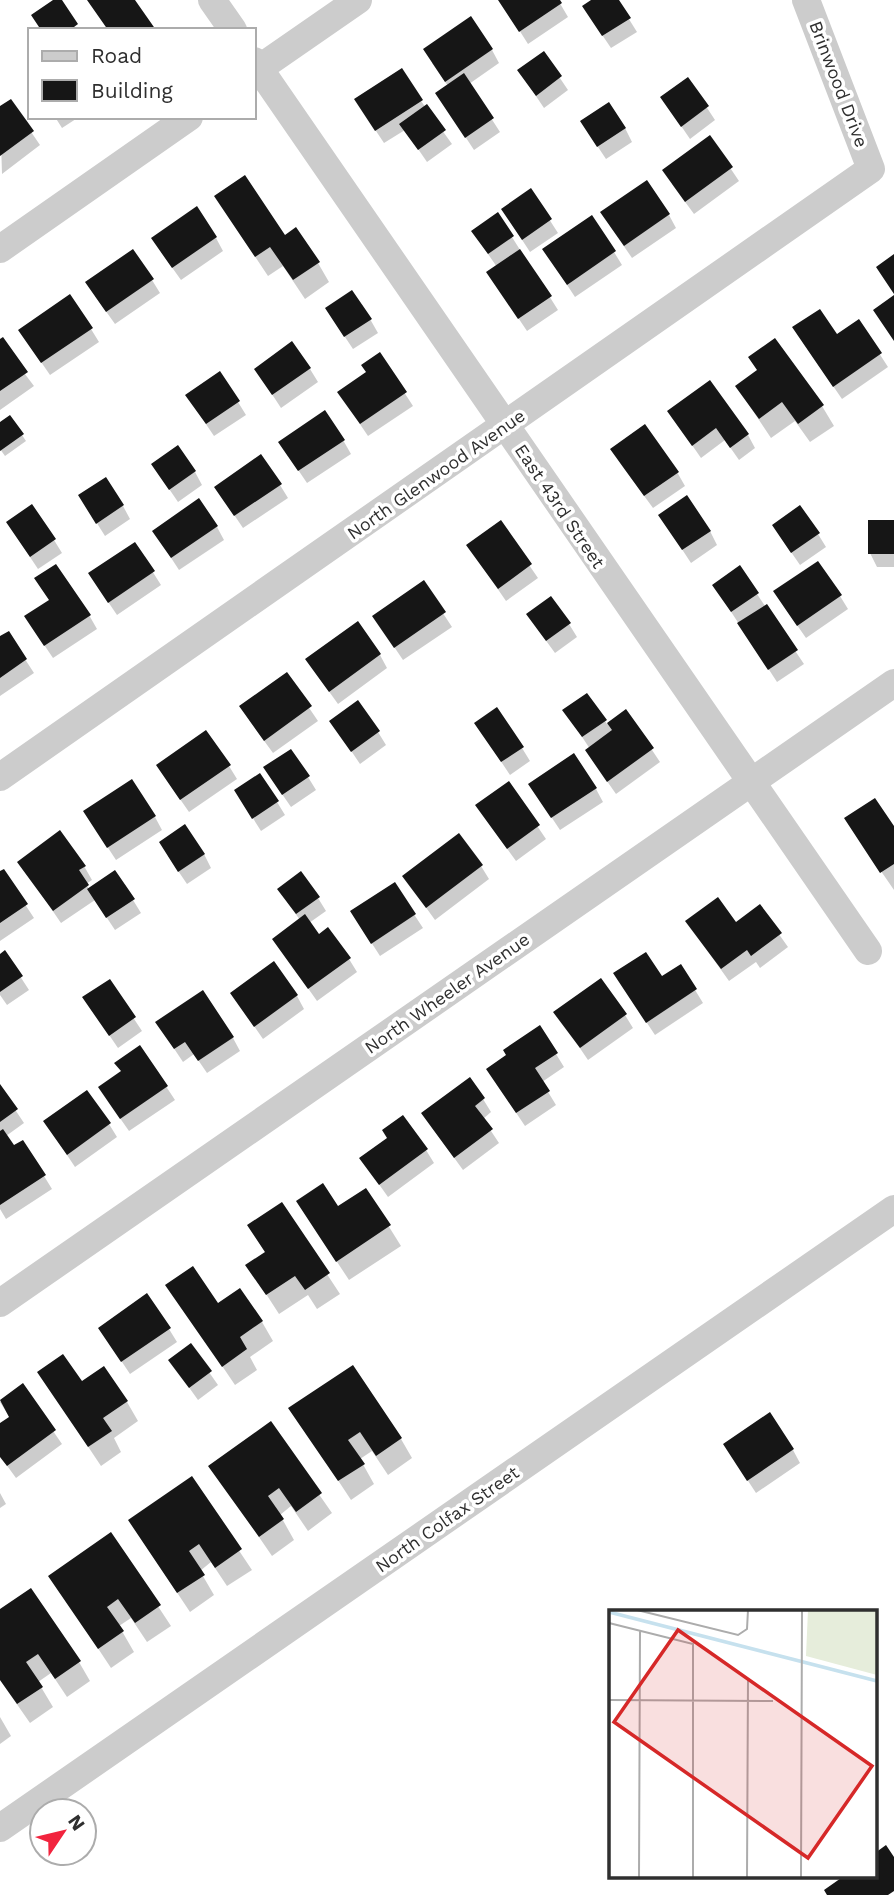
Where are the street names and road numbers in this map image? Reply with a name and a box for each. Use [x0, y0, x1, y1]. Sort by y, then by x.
street label: Brinwood Drive [805, 18, 873, 150]
street label: North Glenwood Avenue [343, 405, 529, 543]
street label: East 43rd Street [511, 440, 609, 572]
street label: North Wheeler Avenue [361, 928, 533, 1058]
street label: North Colfax Street [371, 1461, 523, 1576]

